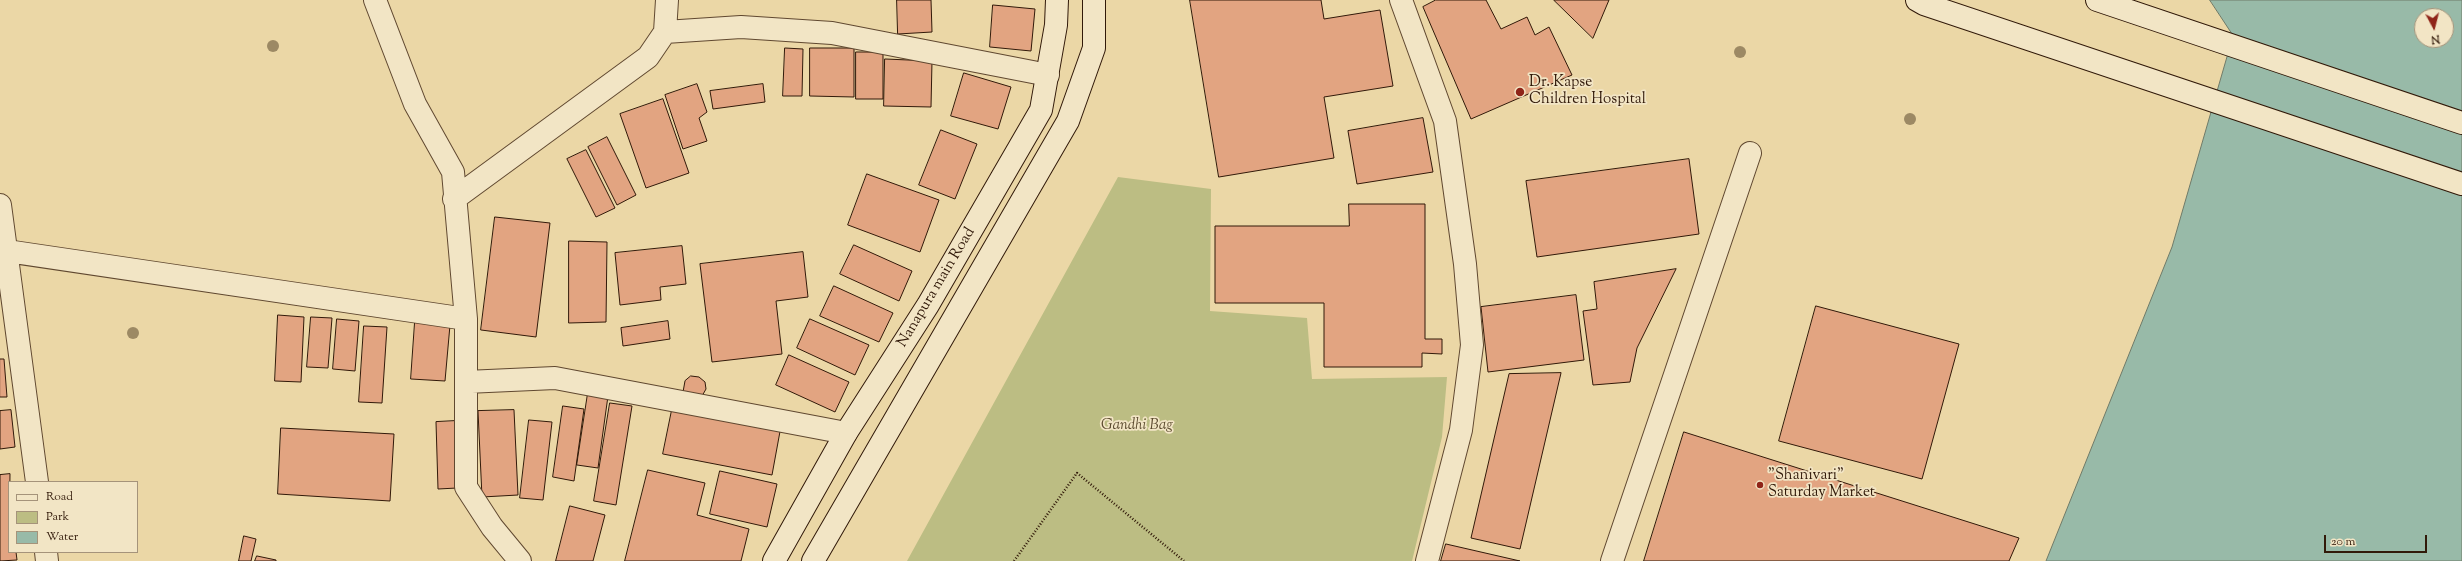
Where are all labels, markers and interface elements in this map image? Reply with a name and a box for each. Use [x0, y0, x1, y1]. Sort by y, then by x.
north arrow [2414, 8, 2454, 48]
text: N [2430, 30, 2441, 47]
place label: Dr. Kapse Children Hospital [1529, 74, 1646, 109]
marker: Dr. Kapse Children Hospital [1514, 86, 1526, 98]
street label: Nanapura main Road [894, 225, 980, 351]
park label: Gandhi Bag [1101, 417, 1173, 435]
place label: "Shanivari" Saturday Market [1768, 467, 1875, 502]
marker: "Shanivari" Saturday Market [1755, 480, 1765, 490]
legend [8, 481, 138, 553]
text: Road [46, 488, 73, 506]
text: Park [46, 508, 69, 526]
scale bar [2326, 527, 2429, 553]
text: Water [46, 528, 78, 546]
text: 20 m [2331, 533, 2355, 551]

